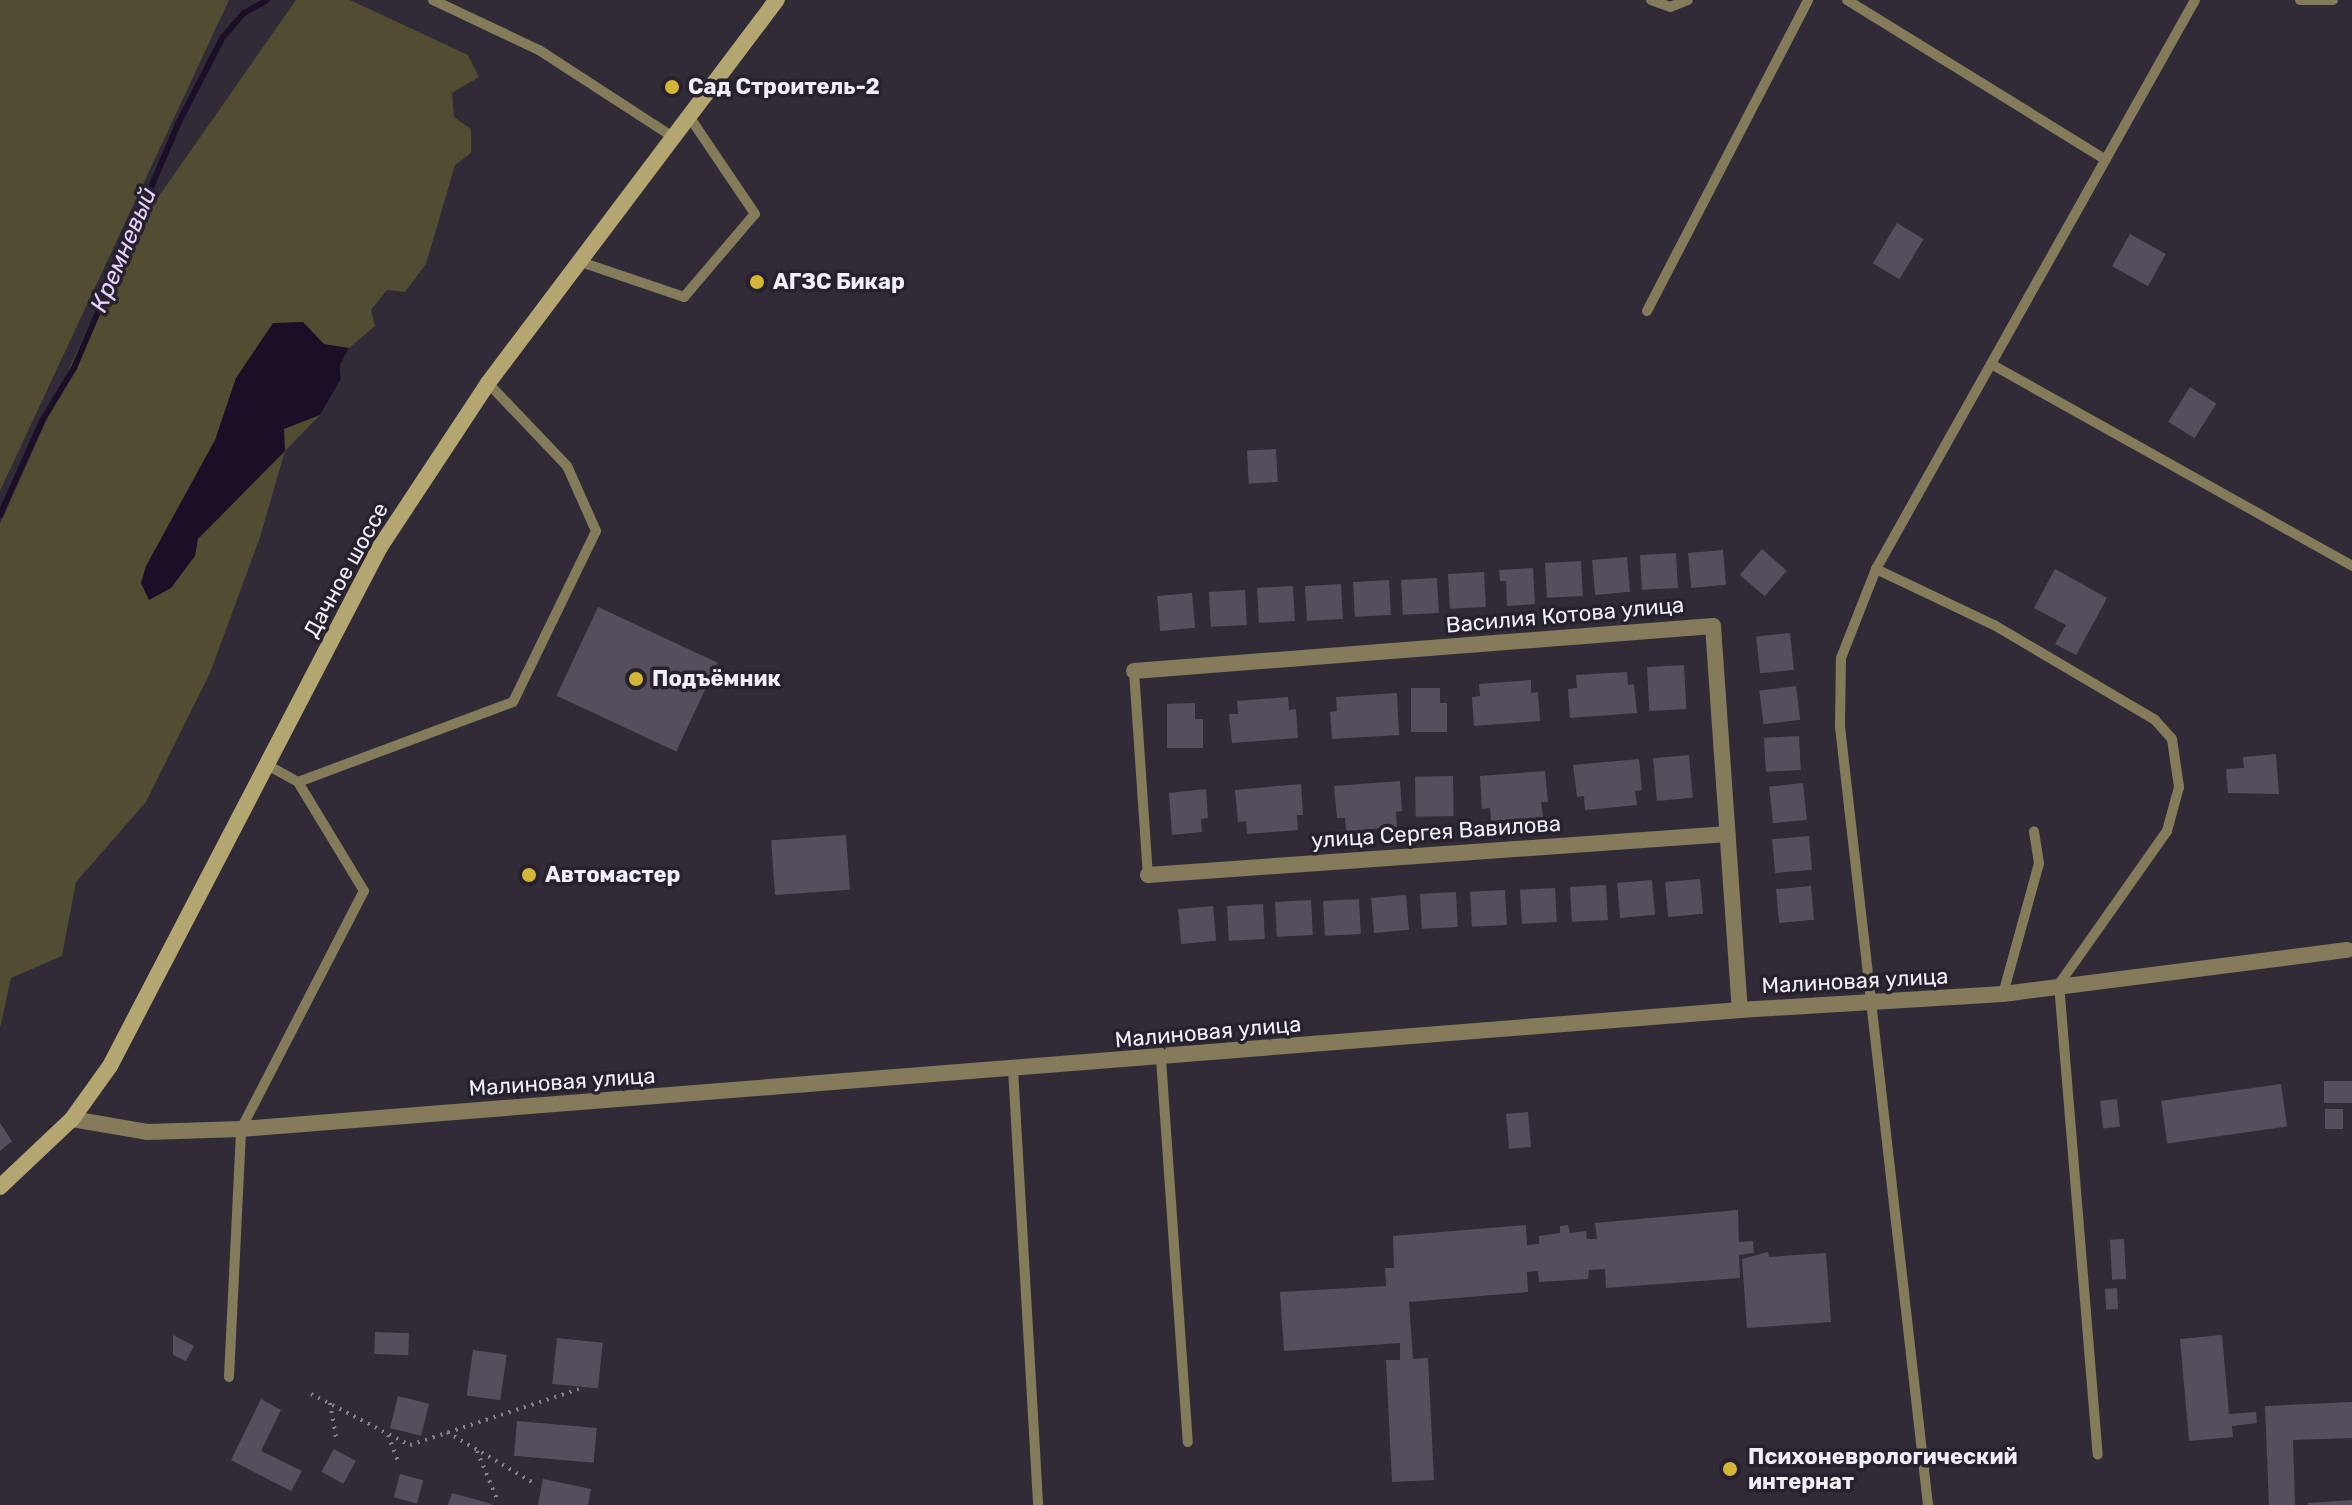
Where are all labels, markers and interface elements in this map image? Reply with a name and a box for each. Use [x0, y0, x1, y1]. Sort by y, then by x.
place label: Сад Строитель-2 [688, 74, 880, 100]
marker: Сад Строитель-2 [663, 78, 681, 96]
water label: Кремневый [85, 183, 163, 317]
place label: АГЗС Бикар [773, 269, 905, 295]
marker: АГЗС Бикар [748, 273, 766, 291]
street label: Дачное шоссе [298, 498, 394, 642]
street label: Василия Котова улица [1445, 591, 1685, 639]
place label: Подъёмник [652, 666, 781, 692]
marker: Подъёмник [627, 670, 645, 688]
street label: улица Сергея Вавилова [1310, 810, 1562, 854]
place label: Автомастер [545, 862, 680, 888]
marker: Автомастер [520, 866, 538, 884]
street label: Малиновая улица [1761, 963, 1949, 999]
street label: Малиновая улица [1114, 1011, 1302, 1053]
street label: Малиновая улица [468, 1062, 656, 1102]
place label: Психоневрологический интернат [1748, 1443, 2017, 1494]
marker: Психоневрологический интернат [1719, 1458, 1741, 1480]

